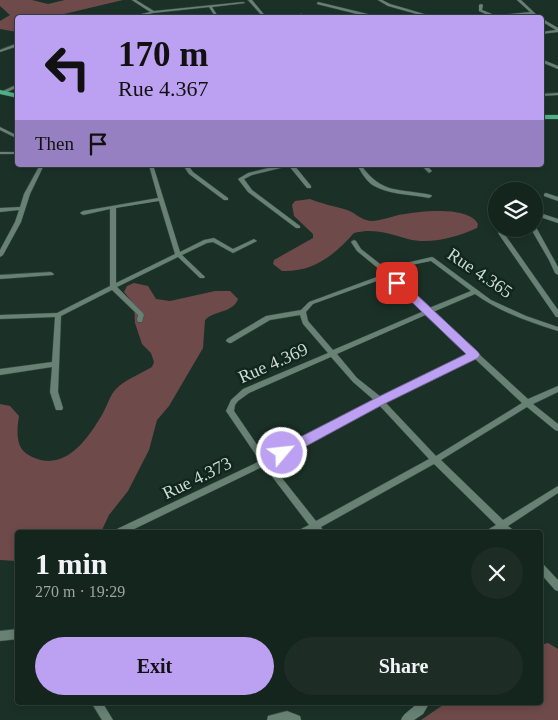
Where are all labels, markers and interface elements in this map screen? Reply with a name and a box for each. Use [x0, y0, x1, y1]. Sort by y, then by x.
icon: left [35, 35, 100, 100]
text: 170 m [118, 35, 208, 74]
text: Rue 4.367 [118, 76, 208, 101]
icon: arrive [84, 130, 112, 158]
text: Then [35, 133, 74, 154]
map controls [488, 182, 543, 237]
button: layers [488, 182, 543, 237]
street label: Rue 4.365 [444, 244, 516, 302]
pin [376, 262, 418, 304]
icon: arrive [383, 269, 411, 297]
street label: Rue 4.369 [235, 339, 311, 387]
position arrow [255, 426, 307, 478]
street label: Rue 4.373 [159, 453, 235, 503]
text: 1 min [35, 547, 108, 580]
button: close [471, 547, 523, 599]
text: 270 m · 19:29 [35, 583, 125, 600]
button: Exit [35, 637, 274, 695]
button: Share [284, 637, 523, 695]

